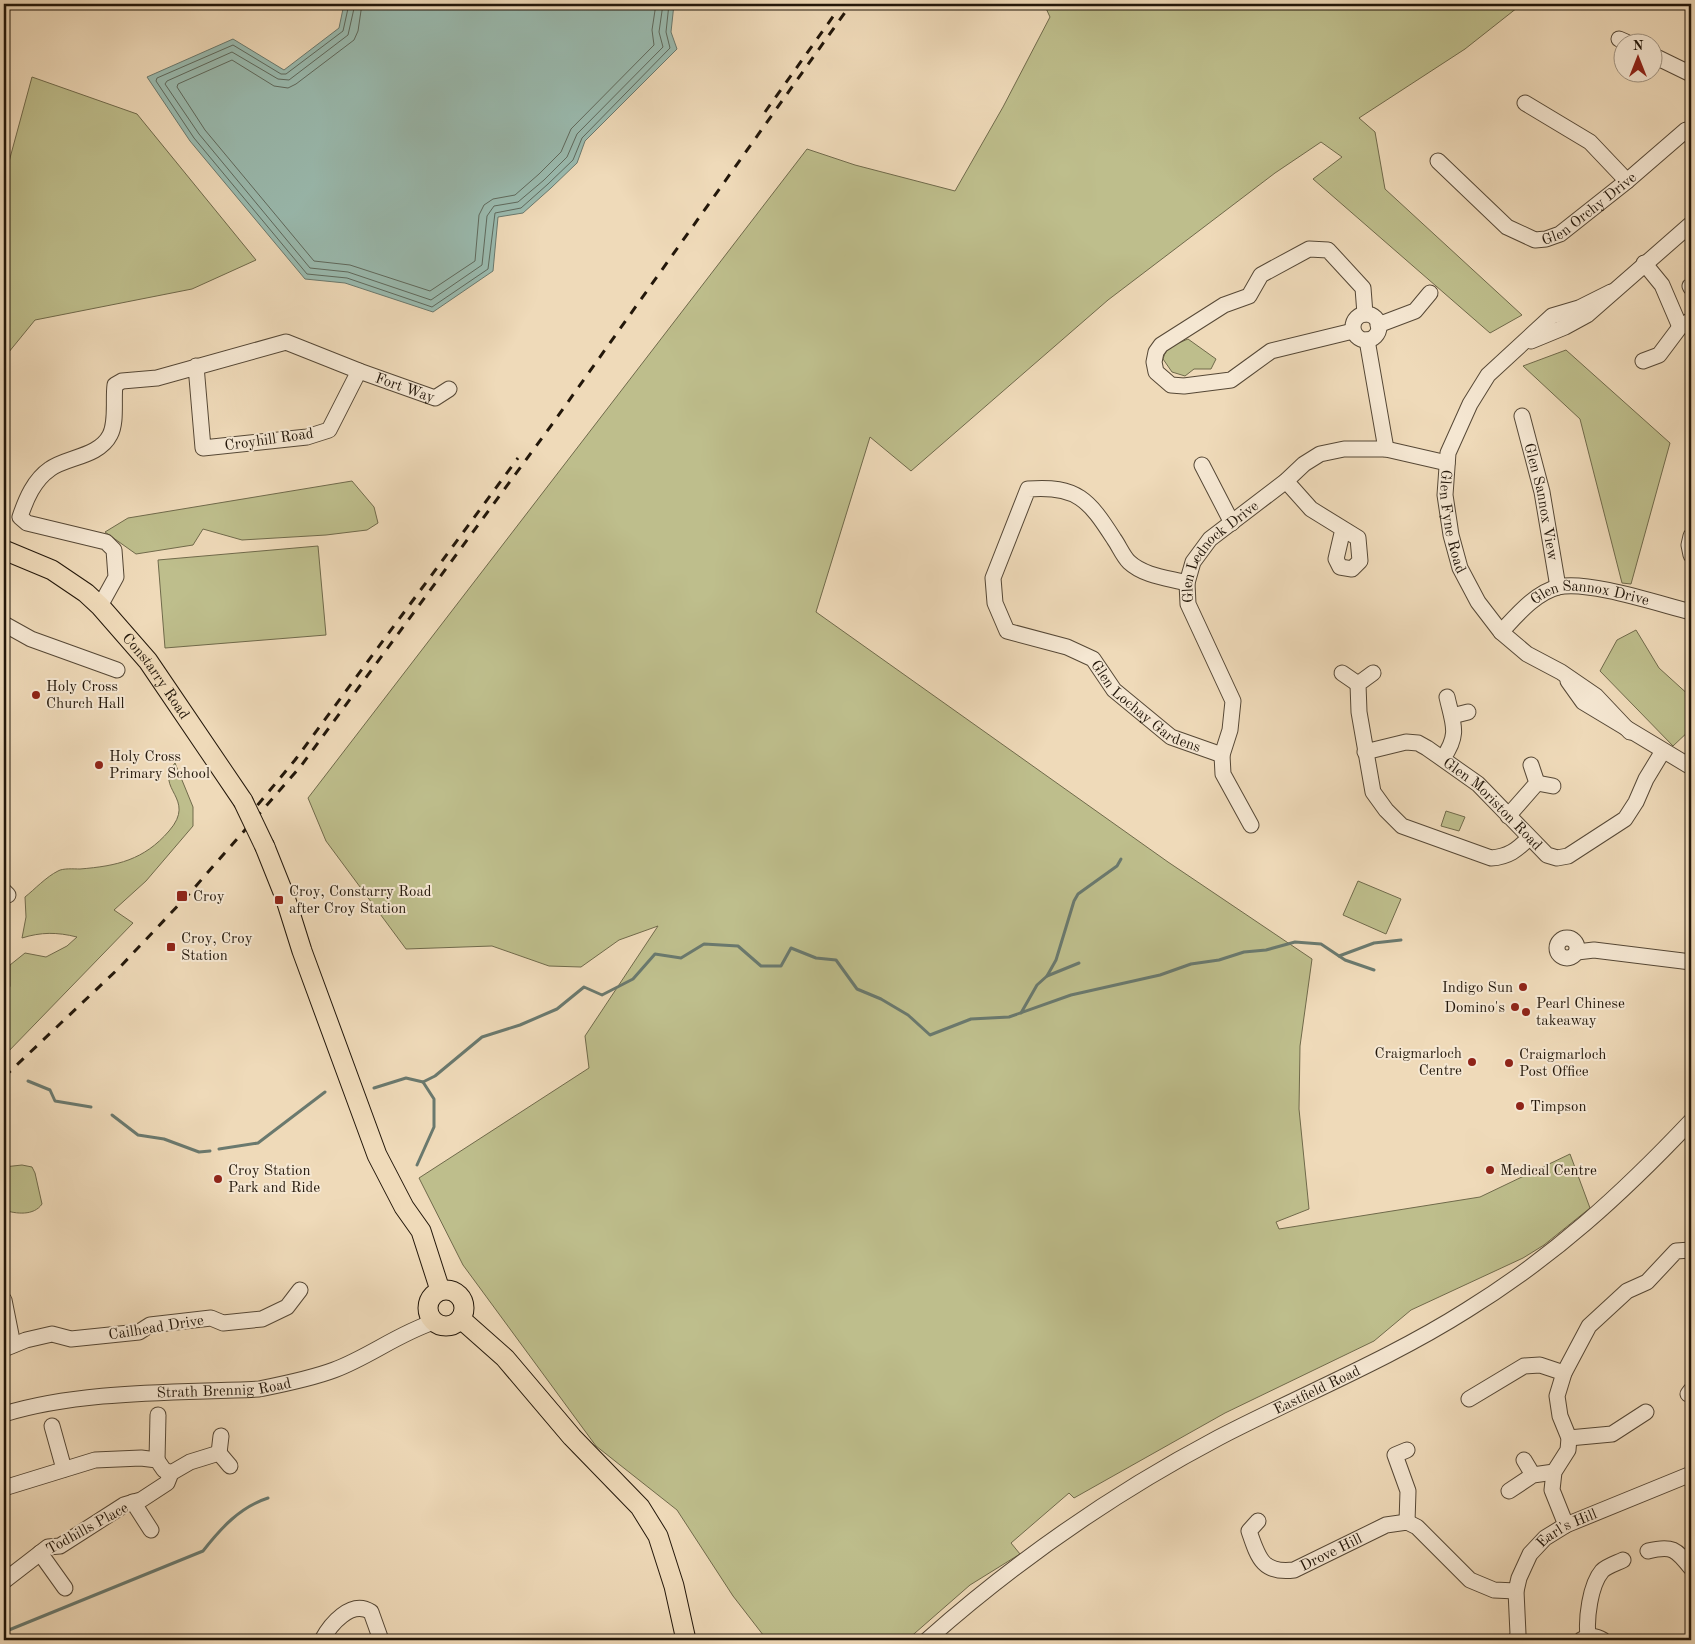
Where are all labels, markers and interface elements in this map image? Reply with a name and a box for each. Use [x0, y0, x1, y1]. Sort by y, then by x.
north arrow [1612, 32, 1662, 82]
text: N [1633, 39, 1644, 53]
street label: Glen Orchy Drive [1540, 170, 1640, 249]
street label: Fort Way [373, 371, 436, 406]
street label: Croyhill Road [224, 427, 315, 454]
street label: Glen Sannox View [1520, 442, 1559, 562]
street label: Glen Fyne Road [1436, 469, 1468, 577]
street label: Glen Lednock Drive [1181, 499, 1262, 603]
street label: Glen Sannox Drive [1528, 580, 1651, 609]
street label: Constarry Road [119, 631, 191, 723]
street label: Glen Lochay Gardens [1087, 658, 1202, 756]
place label: Holy Cross Church Hall [46, 680, 125, 712]
marker: Holy Cross Church Hall [30, 689, 42, 701]
place label: Holy Cross Primary School [109, 750, 210, 782]
street label: Glen Moriston Road [1440, 756, 1544, 854]
marker: Holy Cross Primary School [93, 759, 105, 771]
place label: Croy, Constarry Road after Croy Station [289, 885, 432, 917]
marker: Croy [175, 889, 189, 903]
place label: Croy [193, 890, 225, 905]
marker: Croy, Constarry Road after Croy Station [273, 894, 285, 906]
place label: Croy, Croy Station [181, 932, 253, 964]
marker: Croy, Croy Station [165, 941, 177, 953]
place label: Indigo Sun [1442, 981, 1513, 996]
marker: Indigo Sun [1517, 981, 1529, 993]
place label: Pearl Chinese takeaway [1536, 997, 1625, 1029]
place label: Domino's [1444, 1001, 1505, 1016]
marker: Domino's [1509, 1001, 1521, 1013]
marker: Pearl Chinese takeaway [1520, 1006, 1532, 1018]
place label: Craigmarloch Centre [1375, 1047, 1462, 1079]
place label: Craigmarloch Post Office [1519, 1048, 1606, 1080]
marker: Craigmarloch Centre [1466, 1056, 1478, 1068]
marker: Craigmarloch Post Office [1503, 1057, 1515, 1069]
marker: Timpson [1514, 1100, 1526, 1112]
place label: Timpson [1530, 1100, 1587, 1115]
place label: Croy Station Park and Ride [228, 1164, 320, 1196]
marker: Medical Centre [1484, 1164, 1496, 1176]
place label: Medical Centre [1500, 1164, 1597, 1179]
marker: Croy Station Park and Ride [212, 1173, 224, 1185]
street label: Cailhead Drive [108, 1314, 205, 1343]
street label: Eastfield Road [1272, 1364, 1363, 1418]
street label: Strath Brennig Road [156, 1376, 293, 1402]
street label: Todhills Place [44, 1501, 131, 1558]
street label: Earl's Hill [1534, 1507, 1599, 1551]
street label: Drove Hill [1298, 1532, 1365, 1575]

